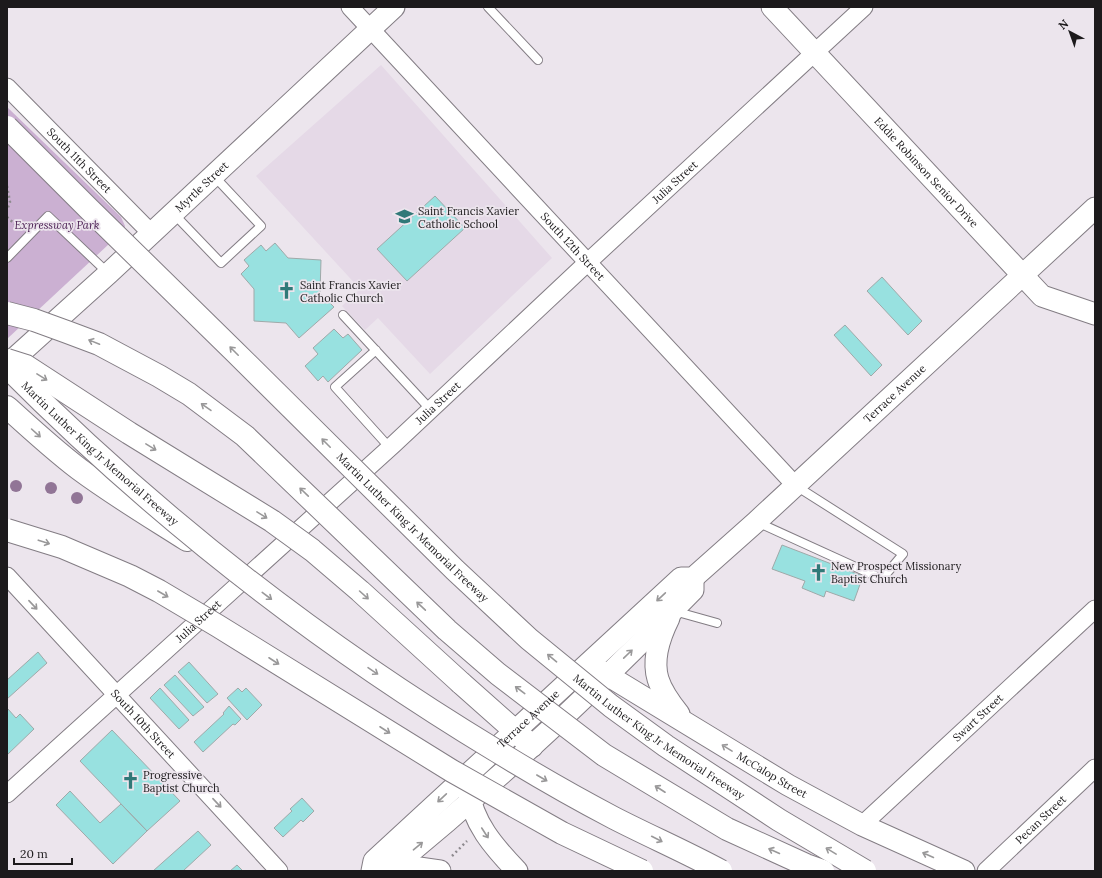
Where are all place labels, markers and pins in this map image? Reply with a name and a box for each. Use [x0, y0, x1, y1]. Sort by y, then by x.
place label: Saint Francis Xavier Catholic School [418, 204, 519, 231]
school or university icon: Saint Francis Xavier Catholic School [395, 207, 415, 227]
place label: Saint Francis Xavier Catholic Church [300, 278, 401, 305]
church icon: Saint Francis Xavier Catholic Church [277, 281, 297, 301]
place label: New Prospect Missionary Baptist Church [831, 559, 961, 586]
church icon: New Prospect Missionary Baptist Church [808, 562, 828, 582]
place label: Progressive Baptist Church [143, 768, 220, 795]
church icon: Progressive Baptist Church [120, 771, 140, 791]

